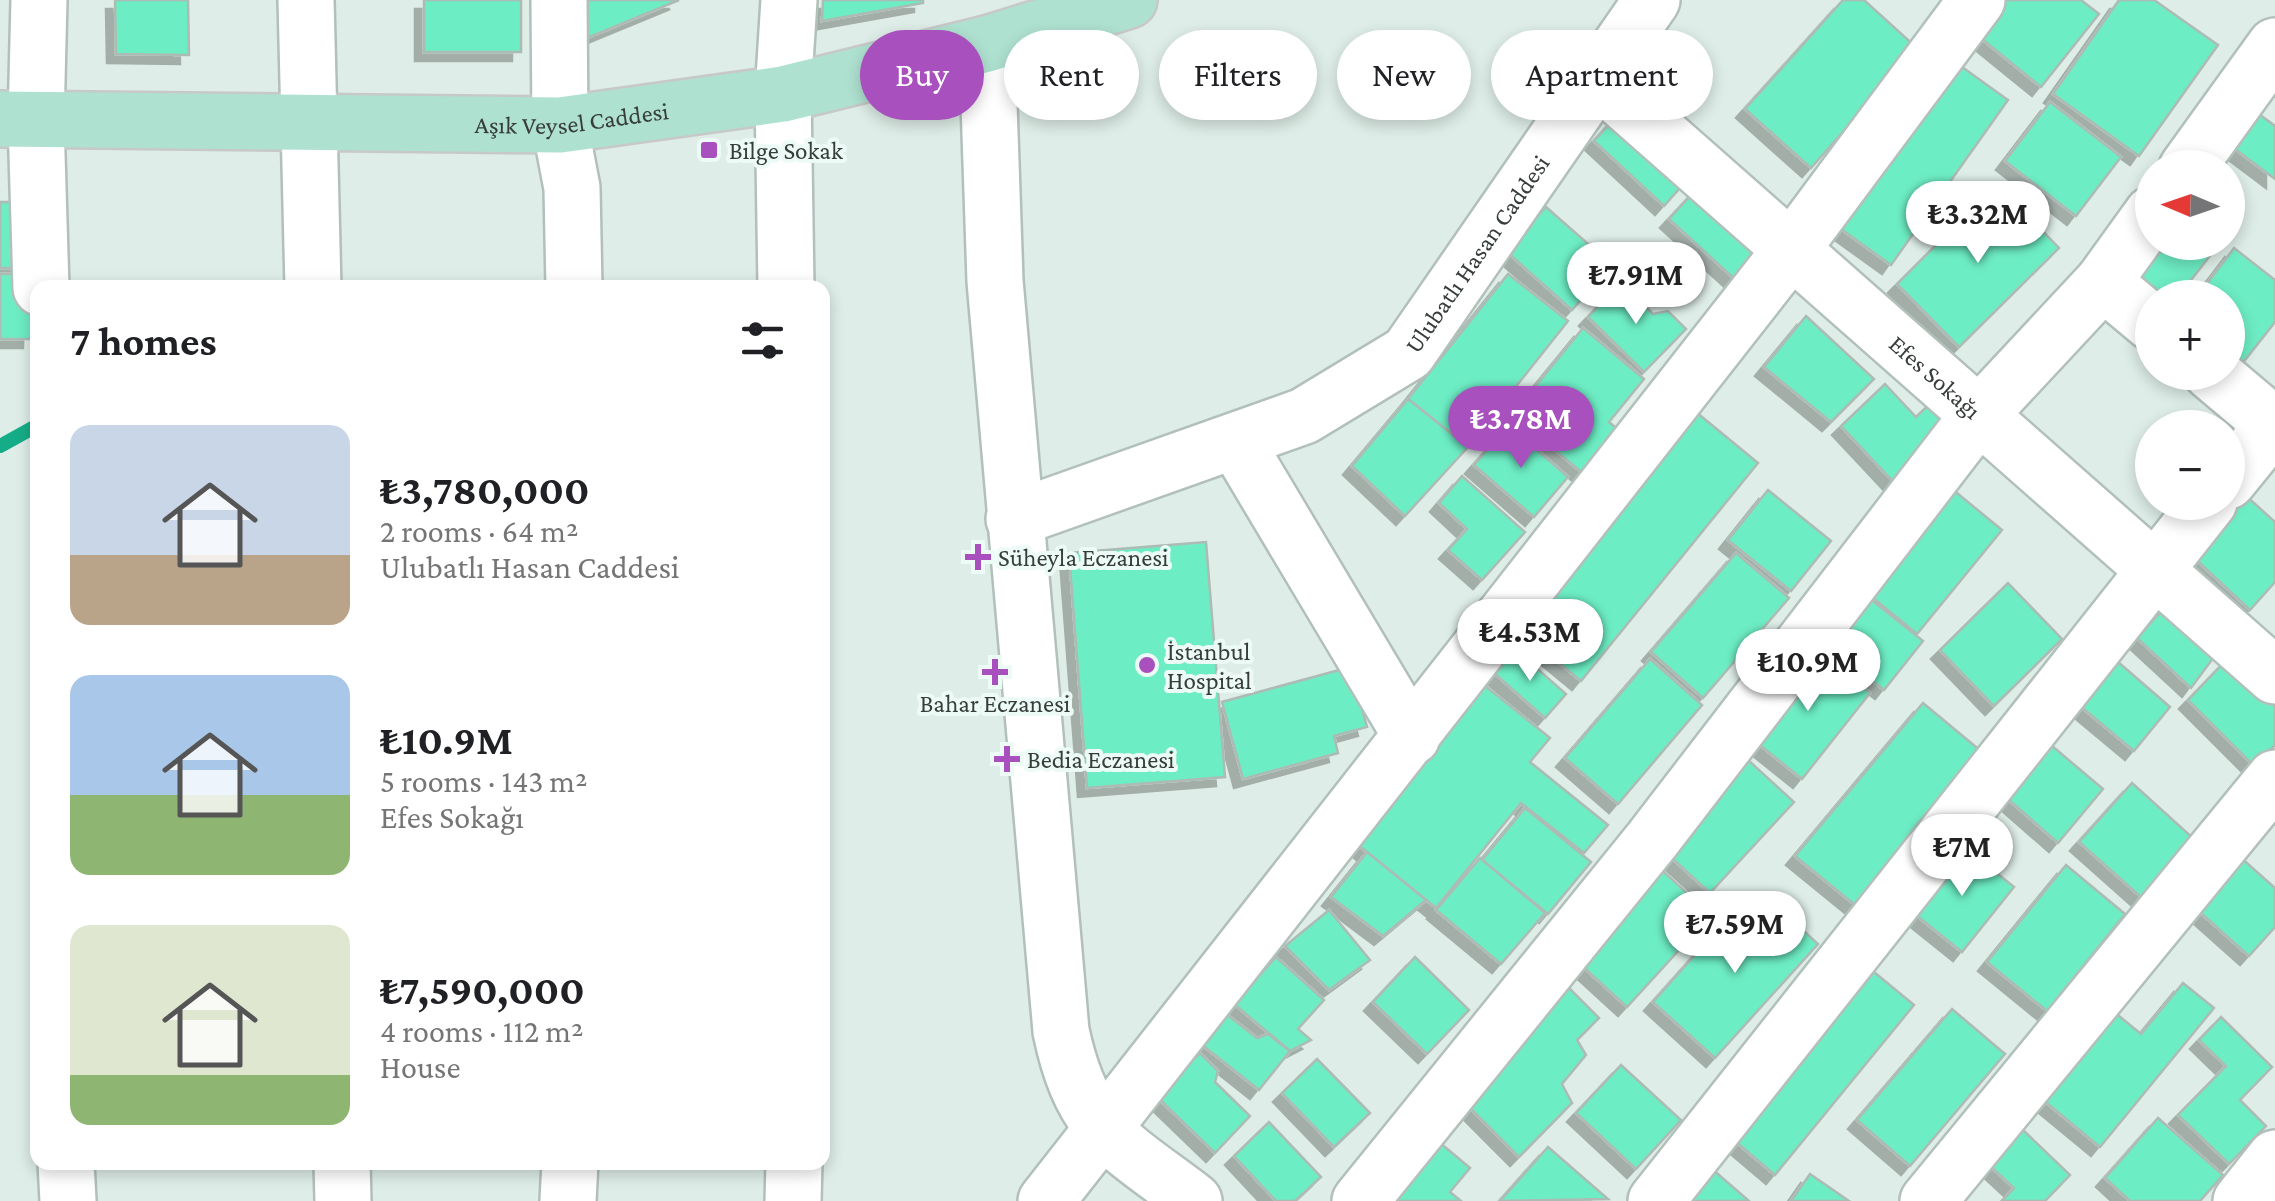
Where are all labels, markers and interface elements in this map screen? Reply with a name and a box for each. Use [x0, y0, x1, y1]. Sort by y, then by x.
chip: Buy [860, 30, 984, 120]
chip: Rent [1004, 30, 1139, 120]
chip: Filters [1159, 30, 1317, 120]
chip: New [1337, 30, 1471, 120]
chip: Apartment [1491, 30, 1713, 120]
street label: Aşık Veysel Caddesi [474, 97, 670, 140]
place label: Bilge Sokak [729, 137, 843, 165]
marker: Bilge Sokak [698, 139, 720, 161]
street label: Ulubatlı Hasan Caddesi [1399, 150, 1555, 358]
north arrow [2135, 150, 2245, 260]
map controls [2135, 150, 2245, 520]
pin: ₺3.32M [1897, 181, 2059, 266]
text: ₺3.32M [1928, 195, 2028, 231]
pin: ₺7.91M [1555, 242, 1717, 327]
text: ₺7.91M [1589, 256, 1683, 292]
button: + [2135, 280, 2245, 390]
icon: filters [735, 313, 790, 368]
text: 7 homes [70, 317, 217, 364]
street label: Efes Sokağı [1884, 330, 1986, 424]
pin: ₺3.78M [1440, 386, 1602, 471]
text: ₺3.78M [1470, 400, 1572, 436]
button: − [2135, 410, 2245, 520]
icon: home [150, 465, 270, 585]
text: ₺3,780,000 [380, 466, 589, 513]
text: 2 rooms · 64 m² [380, 513, 578, 549]
place label: Süheyla Eczanesi [998, 544, 1169, 572]
marker: Süheyla Eczanesi [967, 546, 989, 568]
text: Ulubatlı Hasan Caddesi [380, 549, 679, 585]
pin: ₺4.53M [1449, 599, 1611, 684]
text: ₺4.53M [1479, 613, 1581, 649]
pin: ₺10.9M [1727, 629, 1889, 714]
place label: İstanbul Hospital [1167, 638, 1252, 695]
text: ₺10.9M [1757, 643, 1859, 679]
marker: İstanbul Hospital [1136, 654, 1158, 676]
marker: Bahar Eczanesi [984, 661, 1006, 683]
place label: Bahar Eczanesi [920, 690, 1070, 717]
icon: home [150, 715, 270, 835]
text: ₺10.9M [380, 716, 513, 763]
place label: Bedia Eczanesi [1027, 746, 1175, 773]
marker: Bedia Eczanesi [996, 748, 1018, 770]
text: 5 rooms · 143 m² [380, 763, 588, 799]
text: Efes Sokağı [380, 799, 524, 835]
pin: ₺7M [1914, 814, 2010, 899]
text: ₺7M [1933, 828, 1991, 864]
pin: ₺7.59M [1654, 891, 1816, 976]
text: ₺7.59M [1686, 905, 1784, 941]
icon: home [150, 965, 270, 1085]
text: ₺7,590,000 [380, 966, 585, 1013]
text: 4 rooms · 112 m² [380, 1013, 583, 1049]
text: House [380, 1049, 460, 1085]

